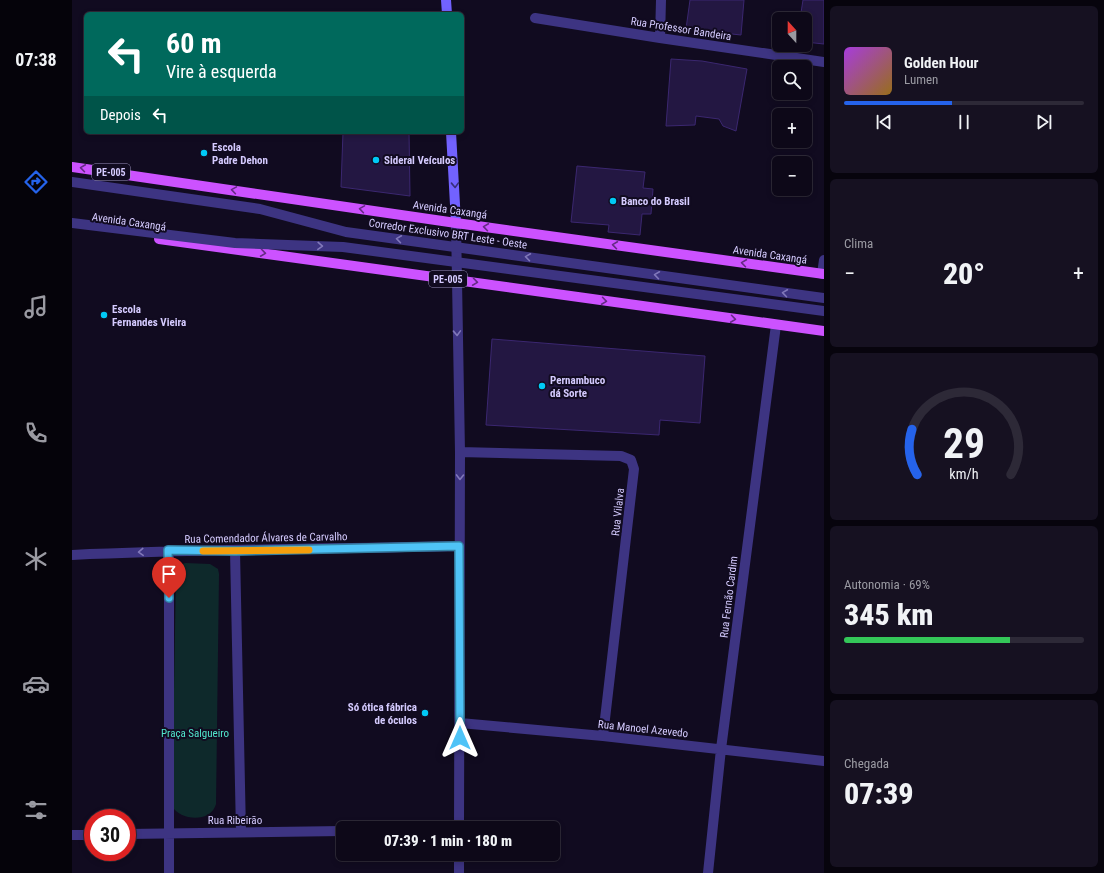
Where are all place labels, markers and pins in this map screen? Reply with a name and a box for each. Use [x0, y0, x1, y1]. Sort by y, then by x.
place label: Escola Padre Dehon [212, 141, 268, 167]
marker: Escola Padre Dehon [199, 148, 209, 158]
place label: Sideral Veículos [384, 154, 455, 167]
marker: Sideral Veículos [371, 155, 381, 165]
place label: Banco do Brasil [621, 195, 690, 208]
marker: Banco do Brasil [608, 196, 618, 206]
place label: Escola Fernandes Vieira [112, 303, 186, 329]
marker: Escola Fernandes Vieira [99, 310, 109, 320]
place label: Pernambuco dá Sorte [550, 374, 606, 400]
marker: Pernambuco dá Sorte [537, 381, 547, 391]
pin [152, 557, 186, 598]
place label: Só ótica fábrica de óculos [348, 701, 417, 727]
marker: Só ótica fábrica de óculos [420, 708, 430, 718]

